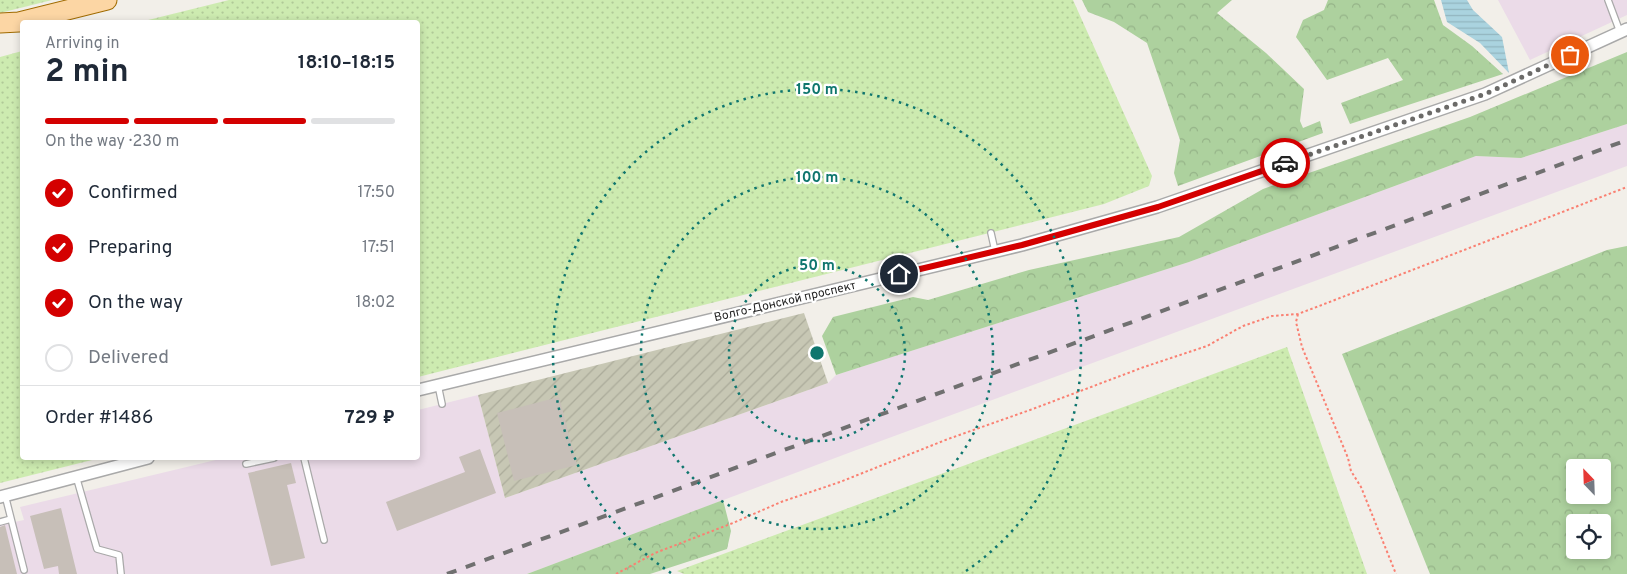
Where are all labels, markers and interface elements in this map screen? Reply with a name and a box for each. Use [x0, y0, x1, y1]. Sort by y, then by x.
text: Arriving in [45, 34, 120, 54]
pin [1549, 34, 1591, 76]
icon: bag [1556, 41, 1584, 69]
text: 18:10–18:15 [298, 51, 395, 75]
text: 2 min [45, 53, 129, 93]
text: 150 m [796, 81, 838, 100]
text: On the way · 230 m [45, 132, 179, 152]
courier [1260, 138, 1310, 188]
icon: car [1271, 149, 1299, 177]
text: 100 m [796, 169, 838, 188]
icon: check [45, 179, 73, 207]
text: Confirmed [88, 181, 178, 205]
text: 17:50 [358, 183, 395, 203]
icon: check [45, 234, 73, 262]
text: Preparing [88, 236, 172, 260]
text: 17:51 [362, 238, 395, 258]
pin [878, 253, 920, 295]
text: 50 m [799, 257, 835, 276]
icon: home [885, 260, 913, 288]
street label: Волго-Донской проспект [713, 278, 858, 326]
icon: check [45, 289, 73, 317]
text: On the way [88, 291, 183, 315]
text: 18:02 [356, 293, 395, 313]
centre of rings [808, 344, 826, 362]
text: Delivered [88, 346, 169, 370]
text: Order #1486 [45, 406, 153, 430]
text: 729 ₽ [345, 406, 395, 430]
north arrow [1566, 459, 1611, 504]
map controls [1566, 459, 1611, 559]
button: locate [1566, 514, 1611, 559]

